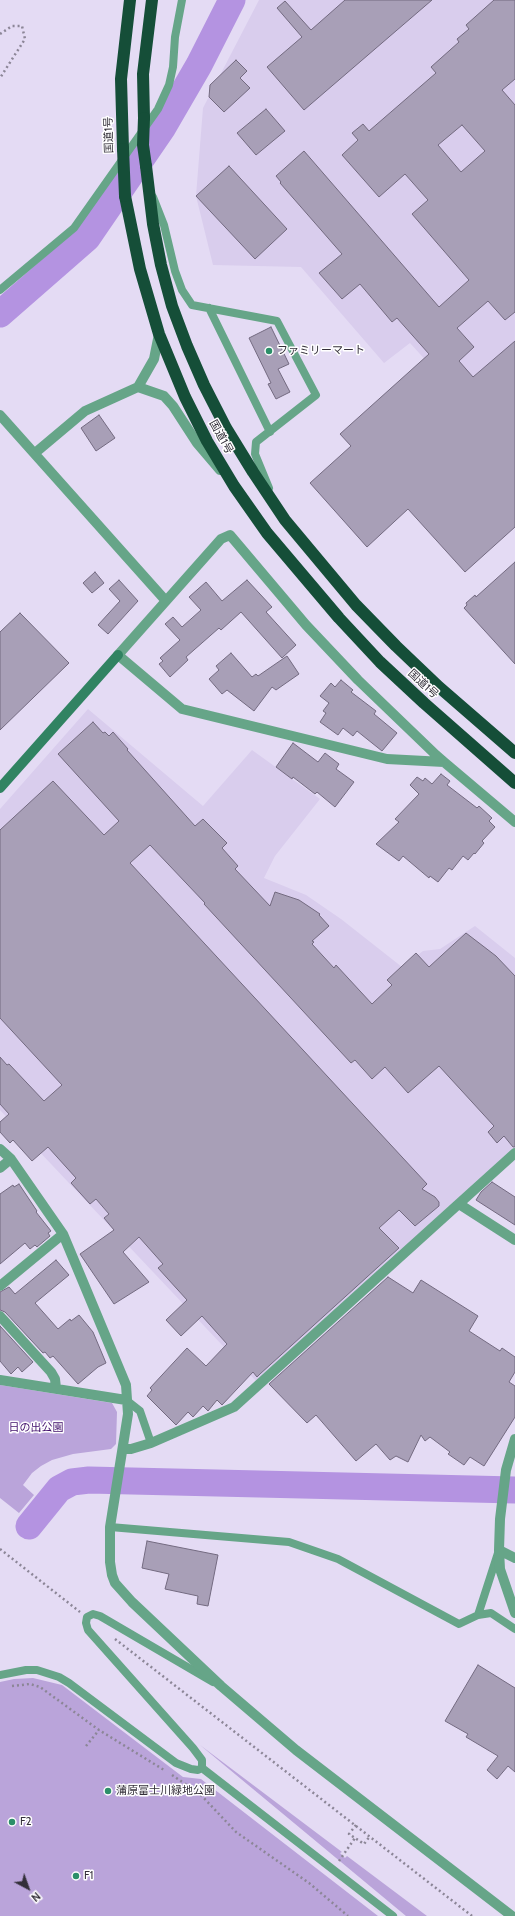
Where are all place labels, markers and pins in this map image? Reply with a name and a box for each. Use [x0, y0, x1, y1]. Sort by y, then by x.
place label: ファミリーマート [277, 344, 365, 358]
marker: ファミリーマート [264, 346, 274, 356]
place label: 蒲原富士川緑地公園 [116, 1784, 215, 1798]
marker: 蒲原富士川緑地公園 [103, 1786, 113, 1796]
place label: F2 [20, 1815, 32, 1829]
marker: F2 [7, 1817, 17, 1827]
place label: F1 [84, 1869, 93, 1883]
marker: F1 [71, 1871, 81, 1881]

